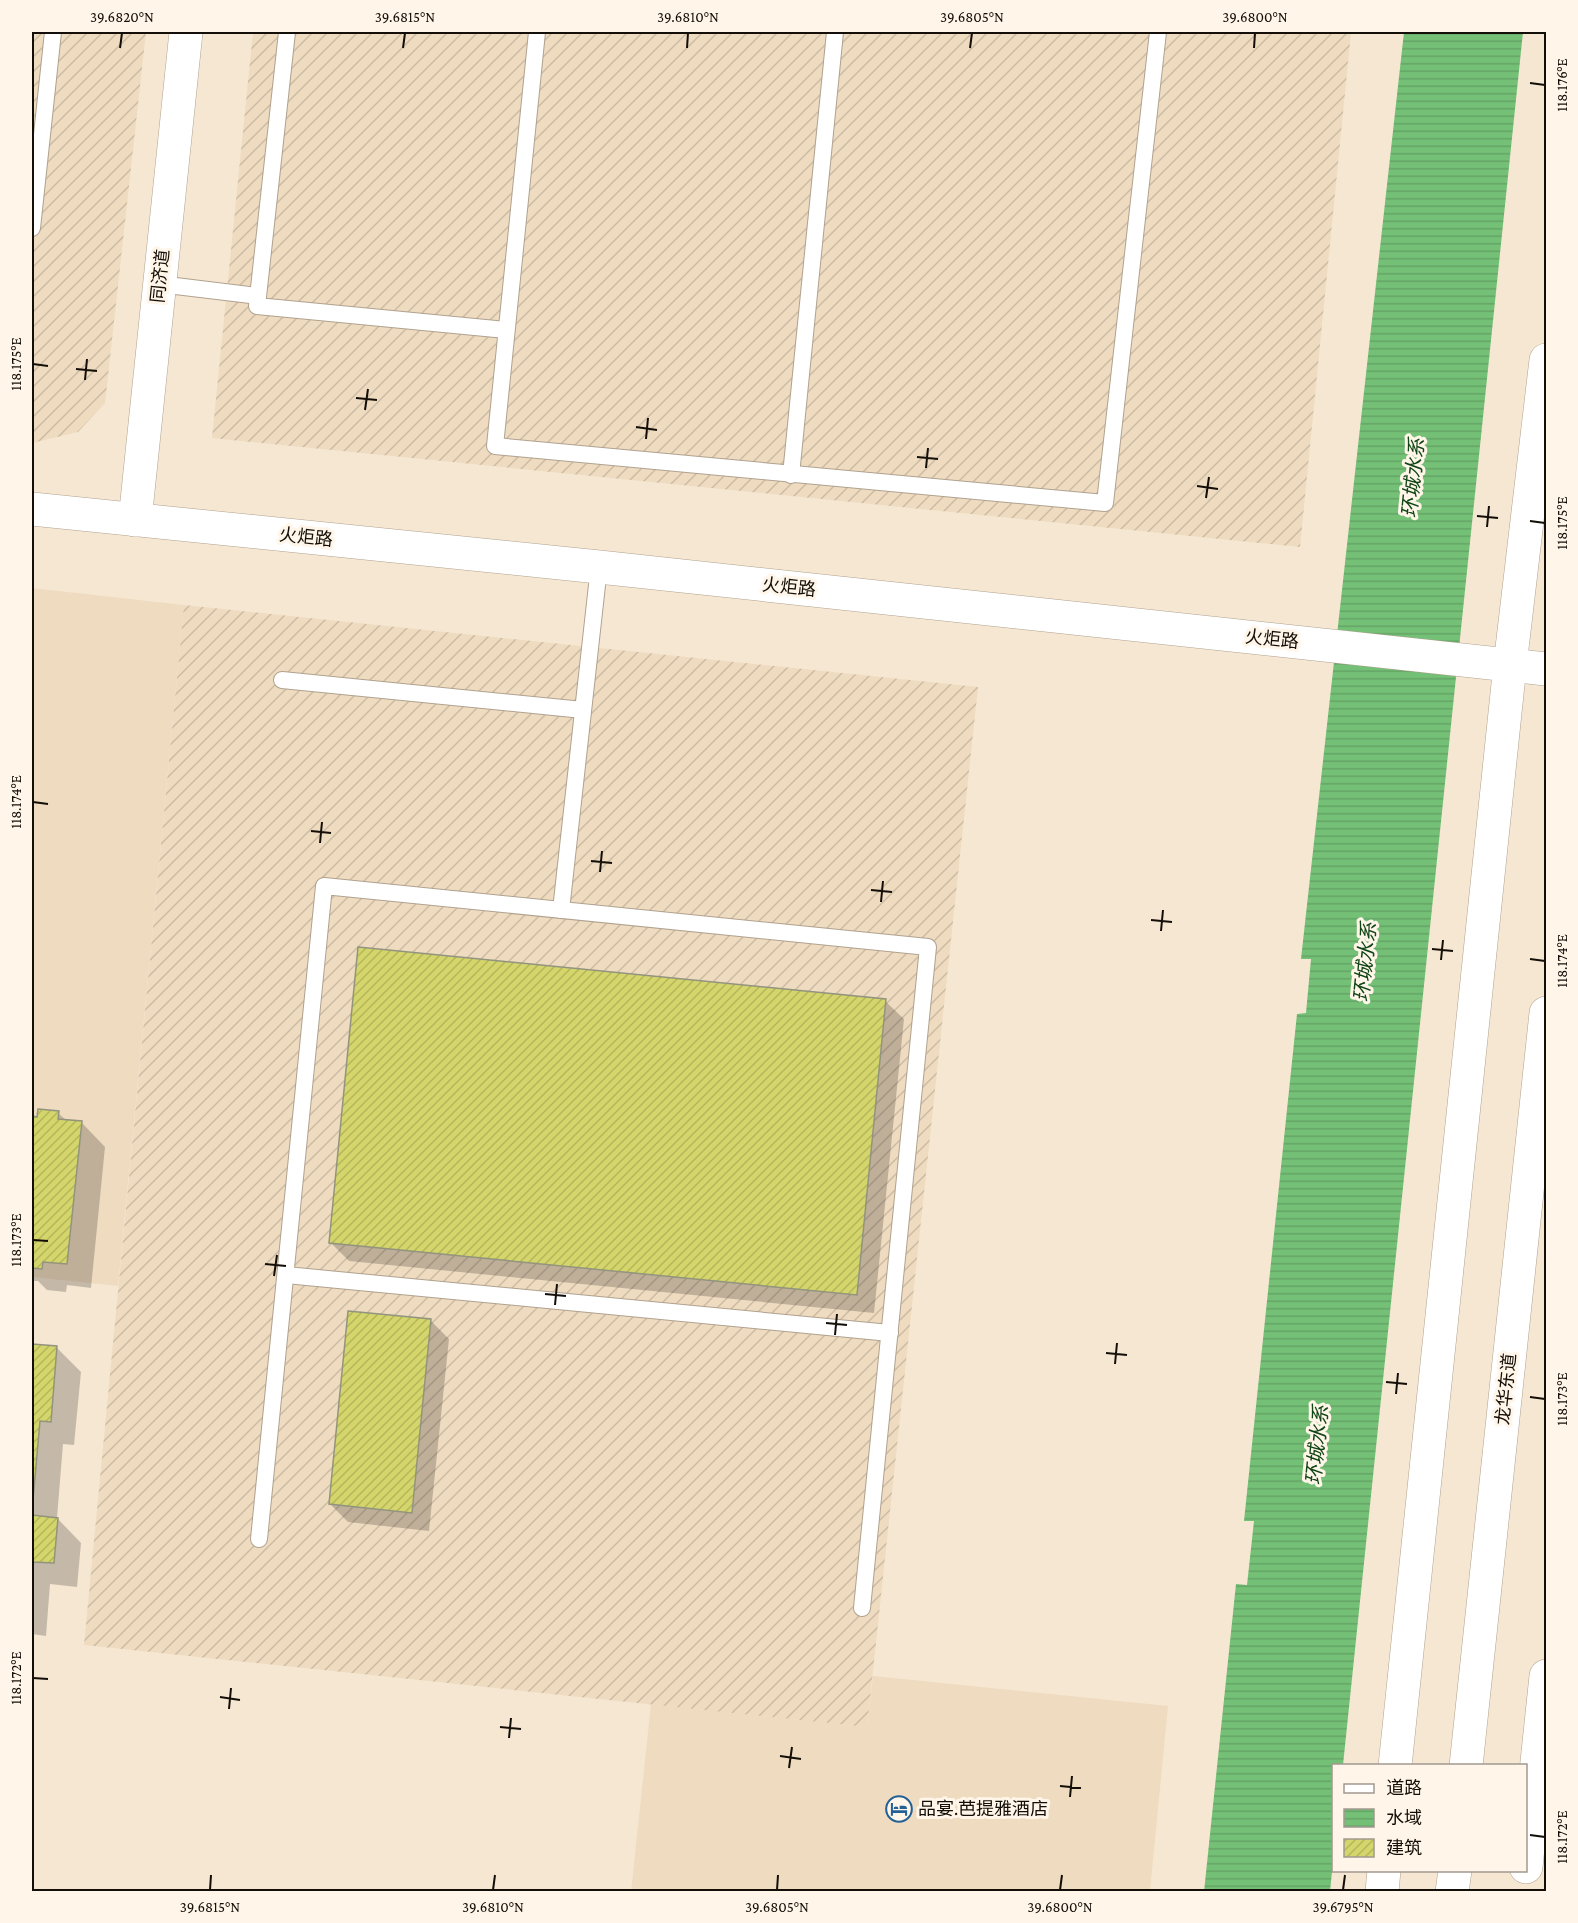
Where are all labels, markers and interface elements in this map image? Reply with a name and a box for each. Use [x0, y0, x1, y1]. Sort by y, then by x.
text: 39.6820°N [90, 9, 154, 25]
text: 39.6815°N [375, 9, 435, 25]
text: 39.6810°N [657, 9, 719, 25]
text: 39.6805°N [940, 9, 1004, 25]
text: 39.6800°N [1222, 9, 1288, 25]
text: 118.176°E [1554, 58, 1570, 112]
street label: 同济道 [147, 248, 173, 304]
text: 118.175°E [8, 337, 24, 391]
water label: 环城水系 [1398, 436, 1428, 519]
text: 118.175°E [1554, 496, 1570, 550]
street label: 火炬路 [278, 524, 334, 550]
street label: 火炬路 [761, 574, 817, 600]
street label: 火炬路 [1244, 626, 1300, 652]
text: 118.174°E [8, 775, 24, 829]
water label: 环城水系 [1350, 920, 1380, 1003]
text: 118.174°E [1554, 934, 1570, 988]
text: 118.173°E [8, 1213, 24, 1267]
street label: 龙华东道 [1492, 1352, 1520, 1426]
text: 118.173°E [1554, 1372, 1570, 1426]
water label: 环城水系 [1302, 1403, 1332, 1486]
text: 118.172°E [8, 1651, 24, 1705]
legend [1332, 1764, 1527, 1872]
text: 道路 [1386, 1778, 1422, 1798]
hotel icon: 品宴.芭提雅酒店 [884, 1794, 914, 1824]
place label: 品宴.芭提雅酒店 [918, 1799, 1048, 1819]
text: 水域 [1386, 1808, 1422, 1828]
text: 118.172°E [1554, 1810, 1570, 1864]
text: 建筑 [1386, 1838, 1422, 1858]
text: 39.6815°N [180, 1899, 240, 1915]
text: 39.6810°N [462, 1899, 524, 1915]
text: 39.6805°N [745, 1899, 809, 1915]
text: 39.6800°N [1027, 1899, 1093, 1915]
text: 39.6795°N [1312, 1899, 1374, 1915]

